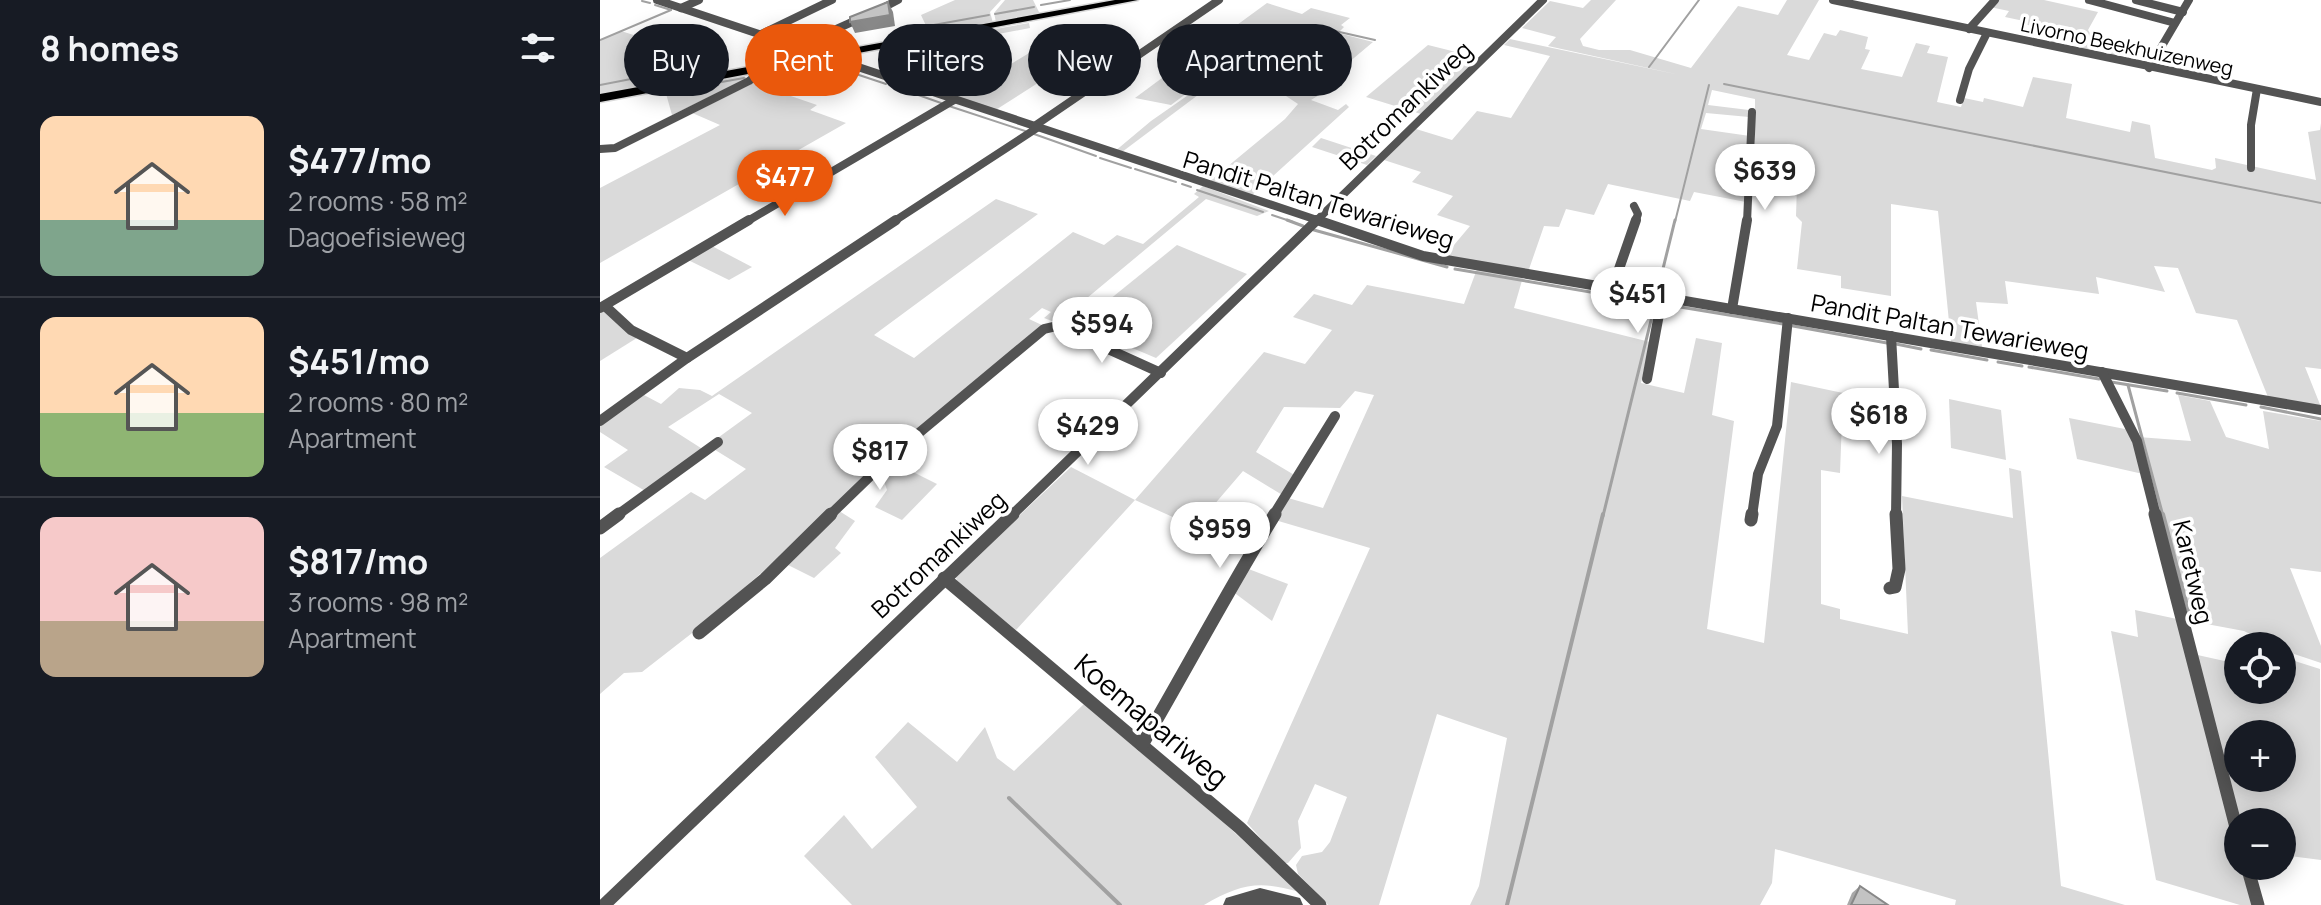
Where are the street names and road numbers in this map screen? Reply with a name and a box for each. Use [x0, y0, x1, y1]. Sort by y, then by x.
street label: Livorno Beekhuizenweg [2018, 10, 2236, 82]
street label: Botromankiweg [1331, 33, 1479, 177]
street label: Pandit Paltan Tewarieweg [1180, 142, 1458, 256]
street label: Pandit Paltan Tewarieweg [1809, 285, 2091, 367]
street label: Botromankiweg [864, 483, 1012, 625]
street label: Karetweg [2166, 517, 2222, 627]
street label: Koemapariweg [1067, 644, 1237, 796]

